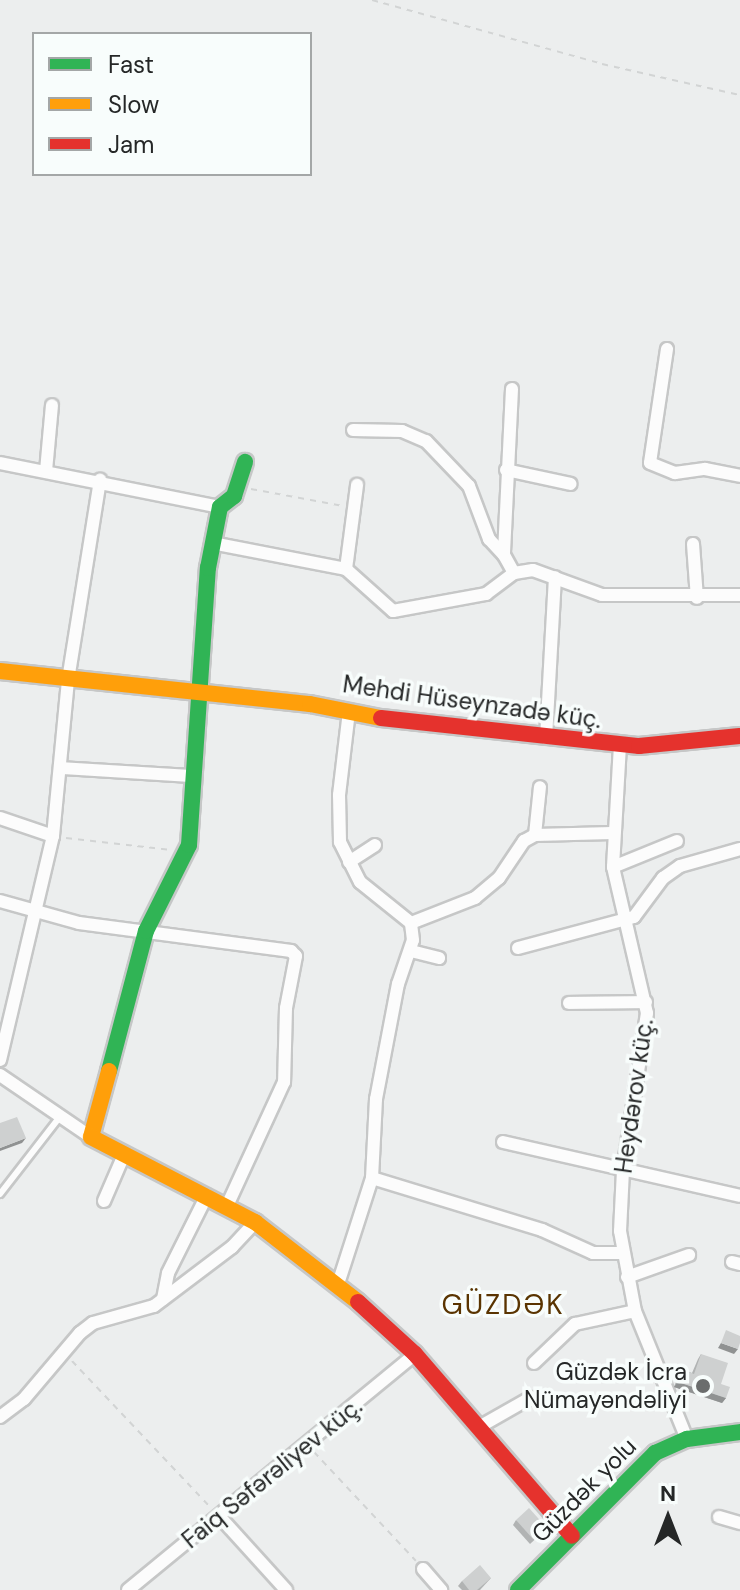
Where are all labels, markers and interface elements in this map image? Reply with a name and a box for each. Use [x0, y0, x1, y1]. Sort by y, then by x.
legend [32, 32, 312, 176]
text: Fast [108, 49, 154, 80]
text: Slow [108, 89, 159, 120]
text: Jam [108, 129, 154, 160]
street label: Mehdi Hüseynzadə küç. [341, 670, 603, 734]
street label: Heydərov küç. [609, 1017, 659, 1175]
district label: GÜZDƏK [441, 1288, 565, 1322]
place label: Güzdək İcra Nümayəndəliyi [524, 1358, 687, 1414]
marker: Güzdək İcra Nümayəndəliyi [694, 1377, 712, 1395]
street label: Faiq Səfərəliyev küç. [176, 1392, 368, 1554]
street label: Güzdək yolu [526, 1432, 642, 1548]
north arrow [628, 1478, 708, 1558]
text: N [660, 1479, 676, 1508]

